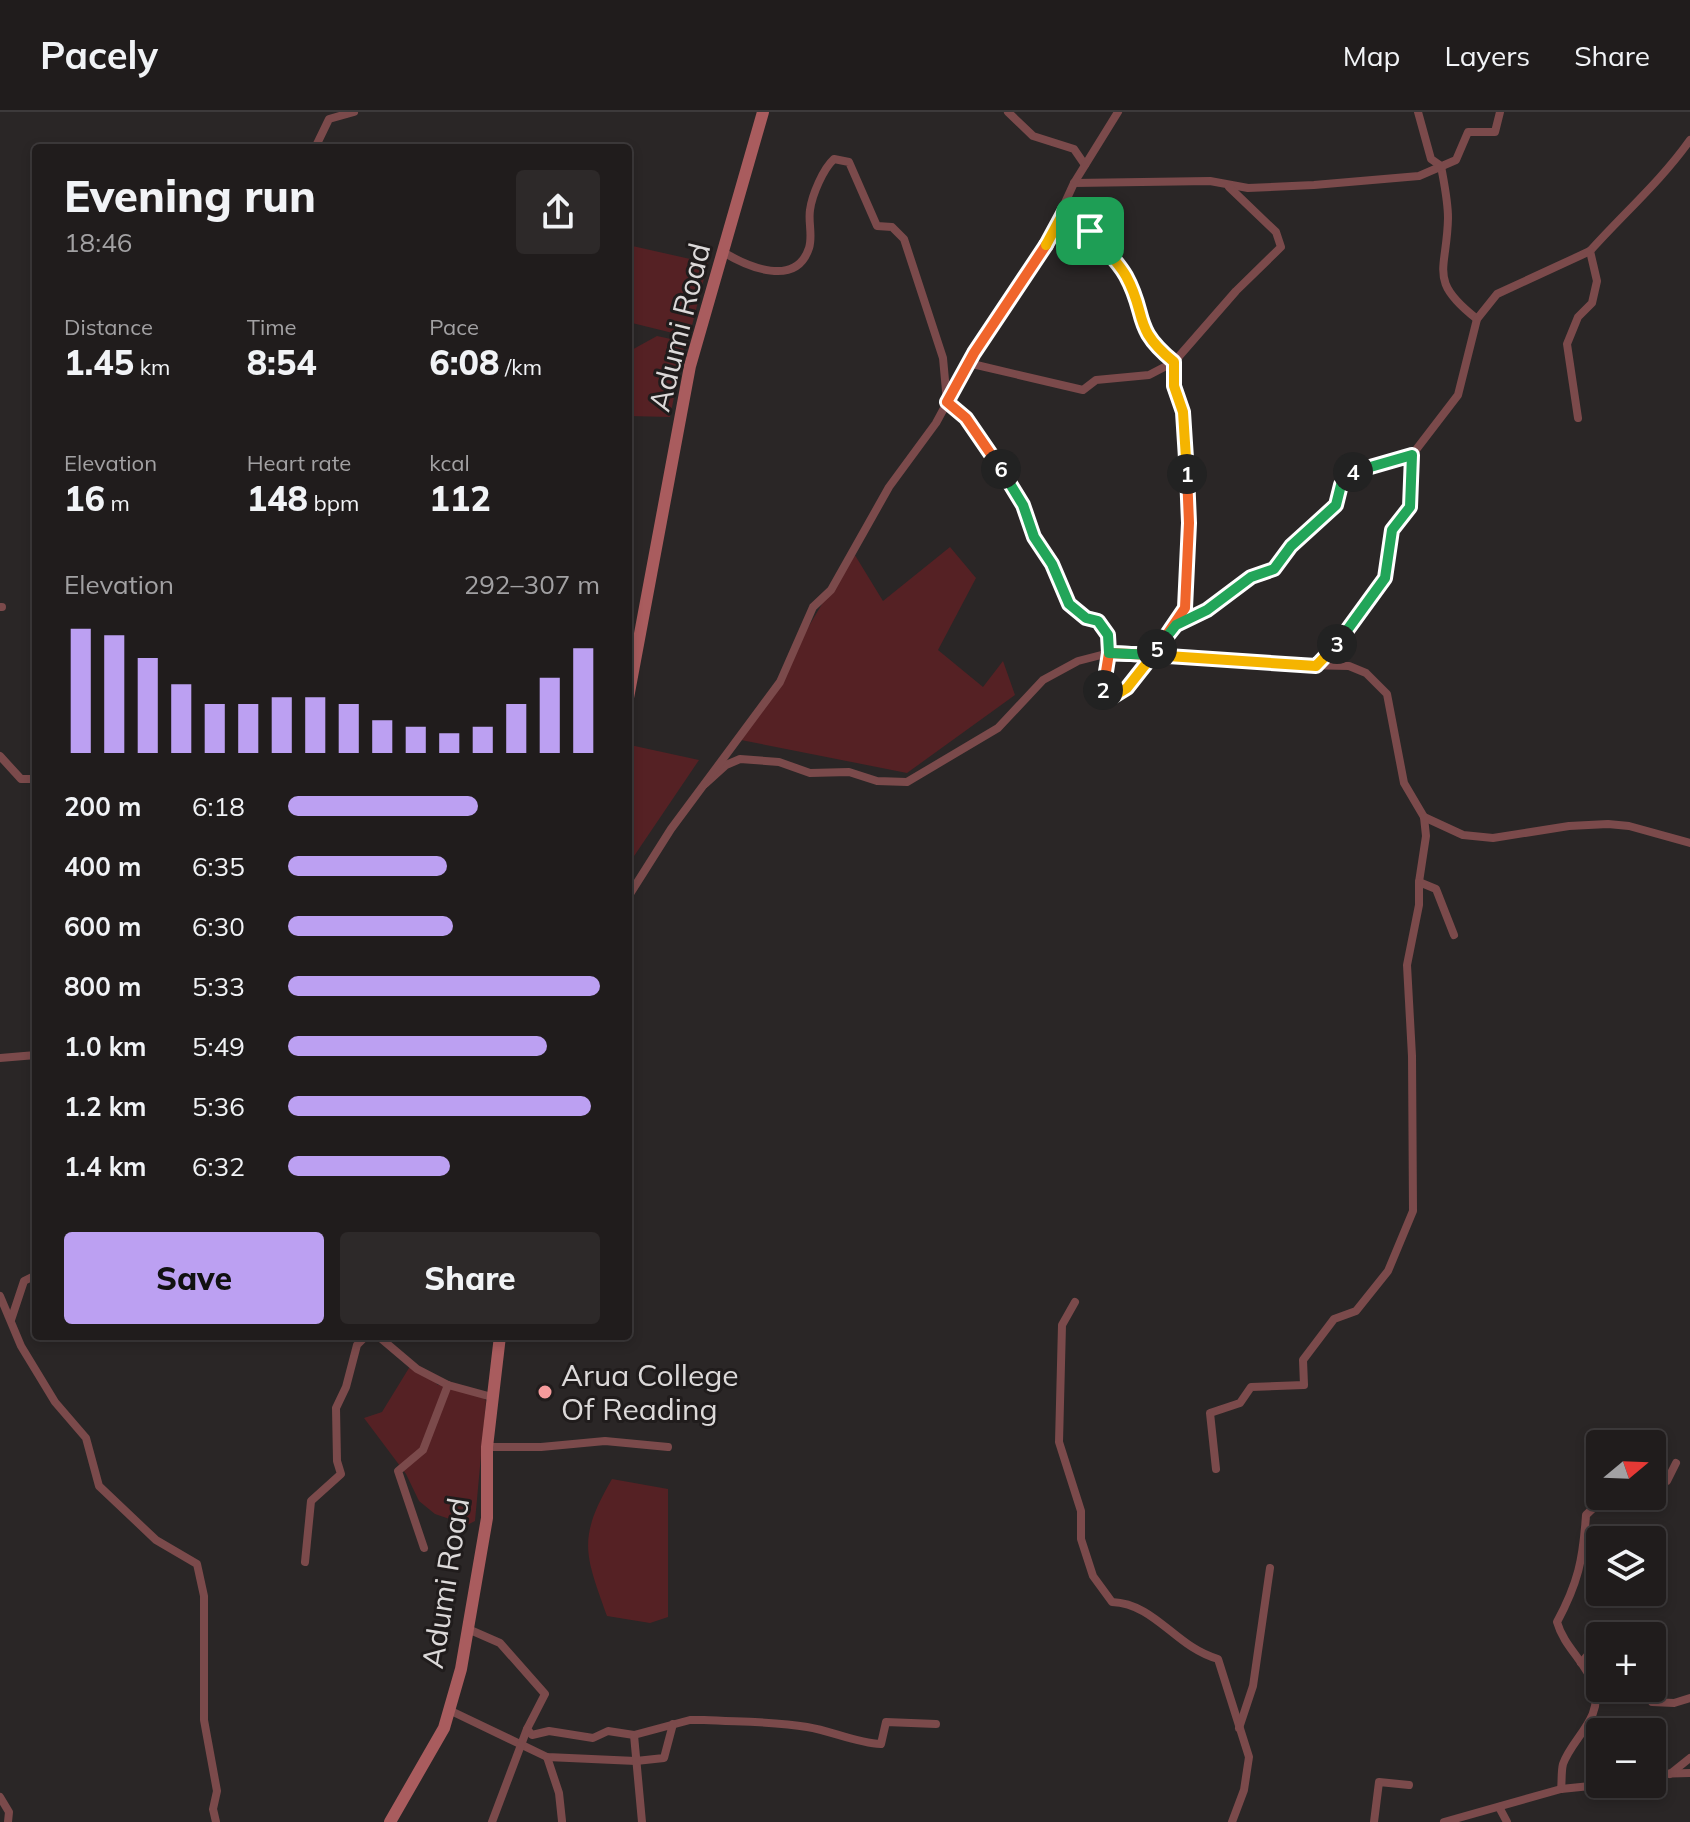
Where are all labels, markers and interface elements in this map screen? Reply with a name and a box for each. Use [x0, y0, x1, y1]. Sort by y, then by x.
text: Pacely [40, 31, 158, 79]
text: Map [1343, 38, 1400, 73]
text: Layers [1444, 38, 1530, 73]
text: Share [1574, 38, 1650, 73]
text: Evening run [64, 168, 316, 223]
button: share [516, 170, 600, 254]
pin [1056, 197, 1124, 265]
icon: arrive [1068, 209, 1112, 253]
text: 18:46 [64, 226, 132, 259]
street label: Adumi Road [640, 239, 718, 415]
text: Distance [64, 313, 153, 341]
text: Time [247, 313, 296, 341]
text: Pace [429, 313, 479, 341]
text: 1.45 [64, 341, 134, 384]
text: 8:54 [247, 341, 317, 384]
text: 6:08 [429, 341, 499, 384]
text: km [134, 353, 170, 381]
text: /km [499, 353, 542, 381]
text: Elevation [64, 449, 157, 477]
text: Heart rate [247, 449, 351, 477]
text: kcal [429, 449, 470, 477]
pin: 6 [981, 449, 1021, 489]
pin: 4 [1333, 452, 1373, 492]
pin: 1 [1167, 454, 1207, 494]
text: 6 [994, 455, 1008, 483]
text: 4 [1346, 458, 1360, 486]
text: 1 [1180, 460, 1194, 488]
text: 16 [64, 477, 105, 520]
text: 148 [247, 477, 308, 520]
text: 112 [429, 477, 491, 520]
text: m [105, 489, 130, 517]
text: bpm [308, 489, 359, 517]
text: Elevation [64, 568, 174, 601]
text: 292–307 m [464, 568, 600, 601]
pin: 3 [1317, 624, 1357, 664]
pin: 5 [1137, 629, 1177, 669]
text: 3 [1330, 630, 1344, 658]
text: 5 [1150, 635, 1164, 663]
pin: 2 [1083, 670, 1123, 710]
text: 2 [1096, 676, 1110, 704]
text: 200 m [64, 790, 141, 823]
text: 6:18 [192, 790, 245, 823]
text: 400 m [64, 850, 141, 883]
text: 6:35 [192, 850, 245, 883]
text: 600 m [64, 910, 141, 943]
text: 6:30 [192, 910, 245, 943]
text: 800 m [64, 970, 141, 1003]
text: 5:33 [192, 970, 245, 1003]
text: 1.0 km [64, 1030, 147, 1063]
text: 5:49 [192, 1030, 245, 1063]
text: 1.2 km [64, 1090, 147, 1123]
text: 5:36 [192, 1090, 245, 1123]
text: 1.4 km [64, 1150, 147, 1183]
text: 6:32 [192, 1150, 245, 1183]
button: Save [64, 1232, 324, 1324]
button: Share [340, 1232, 600, 1324]
place label: Arua College Of Reading [561, 1356, 739, 1428]
marker: Arua College Of Reading [536, 1383, 554, 1401]
north arrow [1586, 1430, 1666, 1510]
map controls [1586, 1430, 1666, 1798]
street label: Adumi Road [413, 1495, 477, 1671]
button: layers [1586, 1526, 1666, 1606]
button: + [1586, 1622, 1666, 1702]
button: − [1586, 1718, 1666, 1798]

